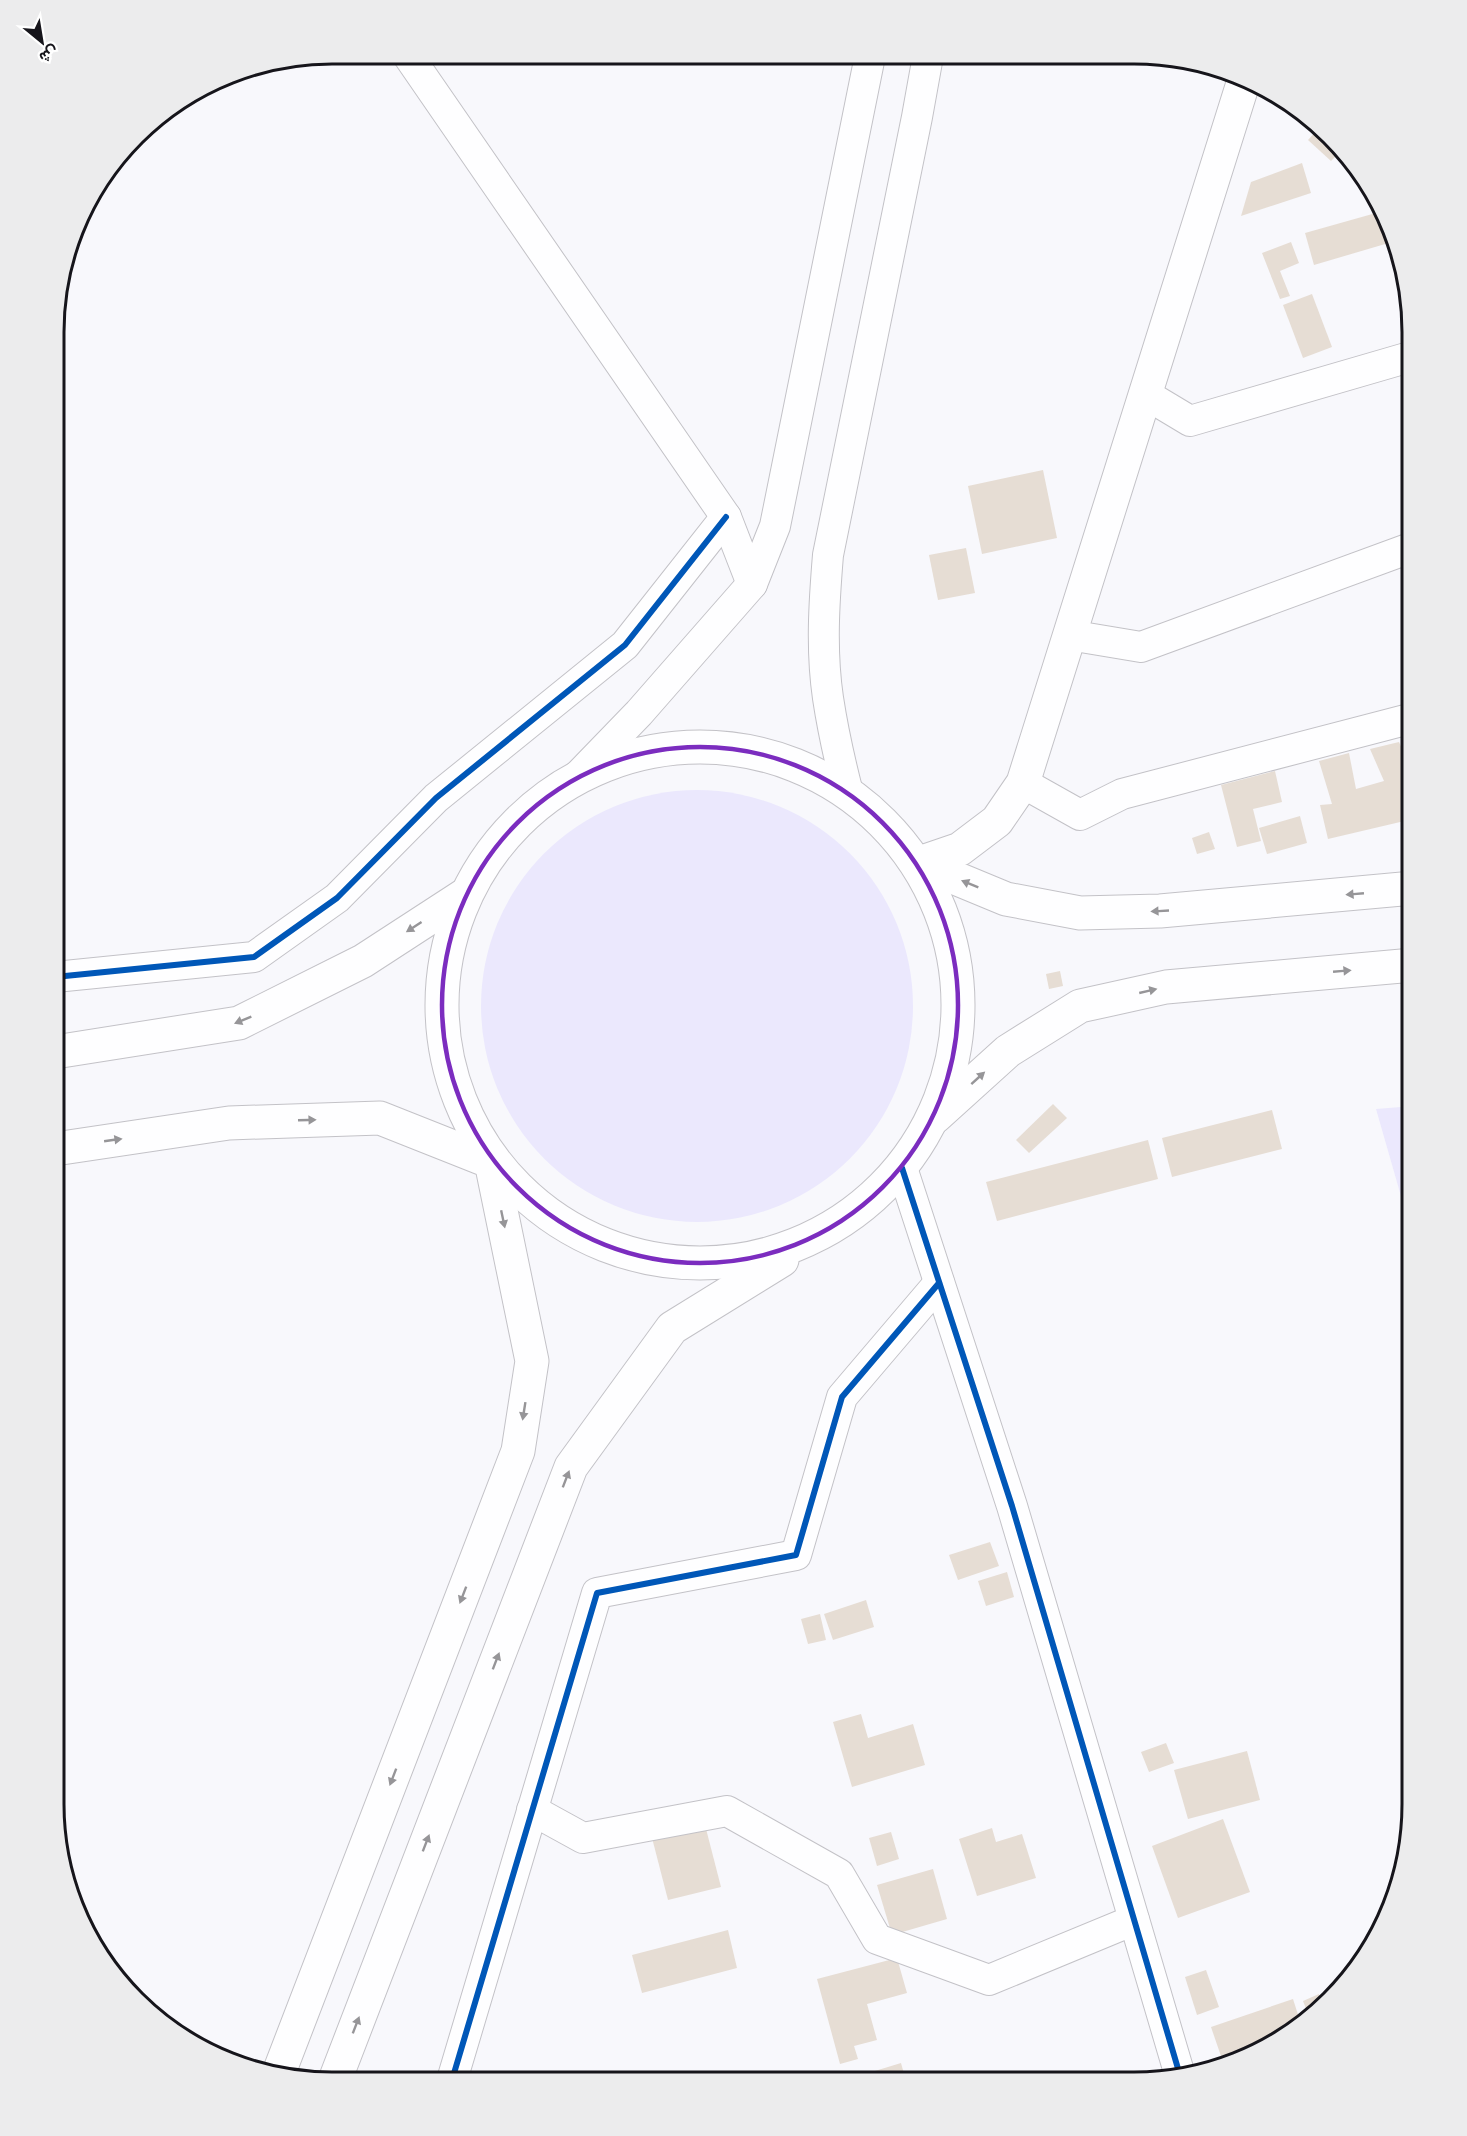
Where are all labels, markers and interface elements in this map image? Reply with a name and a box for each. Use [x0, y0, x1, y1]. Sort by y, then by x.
north arrow [12, 12, 72, 72]
text: ش [36, 42, 63, 68]
one-way arrow [960, 879, 978, 889]
one-way arrow [1345, 889, 1364, 899]
one-way arrow [1151, 906, 1170, 916]
one-way arrow [406, 922, 423, 933]
one-way arrow [1332, 966, 1351, 976]
one-way arrow [1139, 985, 1157, 995]
one-way arrow [234, 1015, 252, 1025]
one-way arrow [970, 1072, 985, 1085]
one-way arrow [297, 1116, 316, 1125]
one-way arrow [104, 1136, 123, 1145]
one-way arrow [499, 1210, 508, 1229]
one-way arrow [520, 1401, 529, 1420]
one-way arrow [562, 1470, 572, 1488]
one-way arrow [458, 1586, 467, 1604]
one-way arrow [492, 1652, 502, 1670]
one-way arrow [387, 1768, 397, 1786]
one-way arrow [422, 1834, 432, 1852]
one-way arrow [352, 2016, 361, 2034]

